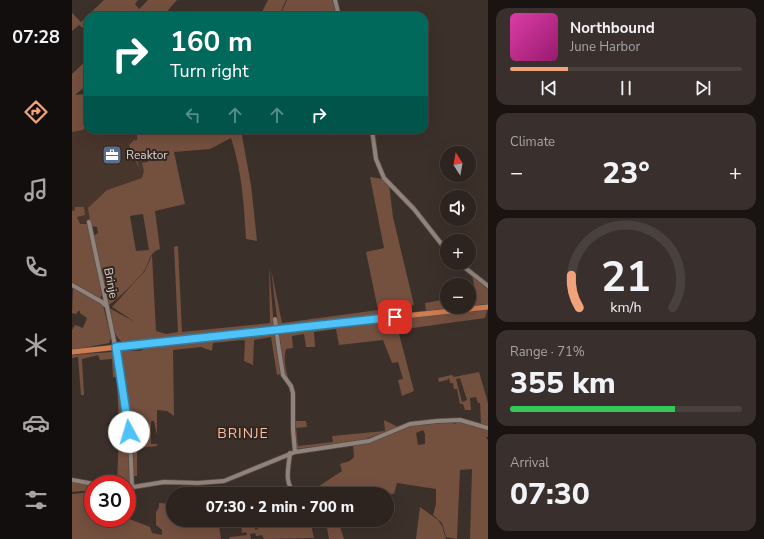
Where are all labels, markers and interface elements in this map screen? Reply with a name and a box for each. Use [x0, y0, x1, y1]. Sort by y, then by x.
text: Northbound [570, 18, 655, 38]
text: 160 m [170, 23, 253, 61]
text: 07:28 [12, 25, 60, 49]
icon: right [104, 28, 156, 80]
text: June Harbor [570, 38, 640, 56]
text: Turn right [170, 59, 249, 83]
icon: previous [538, 77, 560, 99]
icon: pause [615, 77, 637, 99]
icon: next [692, 77, 714, 99]
icon: directions [22, 98, 50, 126]
icon: left [182, 104, 204, 126]
icon: ahead [224, 104, 246, 126]
icon: ahead [266, 104, 288, 126]
icon: right [308, 104, 330, 126]
text: Climate [510, 133, 555, 151]
office icon: Reaktor [101, 144, 123, 166]
north arrow [440, 146, 476, 182]
map controls [440, 146, 476, 314]
place label: Reaktor [126, 147, 168, 163]
text: 23° [602, 153, 650, 194]
text: − [510, 158, 523, 188]
text: + [729, 158, 742, 188]
icon: music [22, 176, 50, 204]
button: sound [440, 190, 476, 226]
button: + [440, 234, 476, 270]
text: 21 [601, 248, 651, 305]
icon: phone [22, 253, 50, 281]
street label: Brinje [100, 266, 122, 300]
button: − [440, 278, 476, 314]
text: km/h [610, 297, 642, 316]
pin [378, 300, 412, 334]
icon: arrive [384, 306, 406, 328]
icon: climate [22, 331, 50, 359]
text: Range · 71% [510, 343, 585, 361]
text: 355 km [510, 363, 616, 404]
icon: car [22, 409, 50, 437]
position arrow [108, 411, 150, 453]
district label: BRINJE [217, 424, 269, 443]
text: Arrival [510, 454, 549, 472]
text: 07:30 [510, 474, 590, 515]
speed limit sign: 30 [84, 475, 136, 527]
icon: filters [22, 486, 50, 514]
text: 07:30 · 2 min · 700 m [206, 497, 354, 517]

